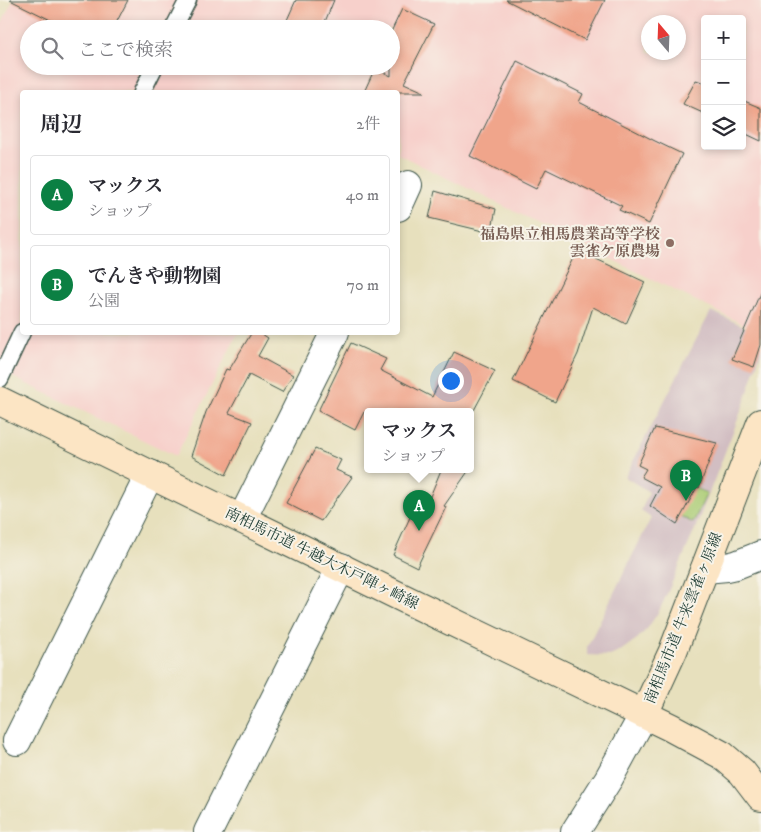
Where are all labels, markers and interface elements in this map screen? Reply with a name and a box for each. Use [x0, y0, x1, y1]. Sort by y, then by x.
north arrow [641, 15, 686, 60]
map controls [701, 15, 746, 150]
button: + [701, 15, 746, 60]
search box [20, 20, 400, 75]
icon: search [38, 34, 66, 62]
text: ここで検索 [78, 39, 173, 62]
button: − [701, 60, 746, 105]
button: layers [701, 105, 746, 150]
text: 周辺 [40, 112, 82, 138]
text: 2件 [356, 114, 380, 134]
text: マックス [88, 175, 163, 198]
text: A [52, 185, 62, 205]
text: 40 m [346, 185, 379, 205]
text: ショップ [88, 201, 152, 221]
place label: 福島県立相馬農業高等学校 雲雀ケ原農場 [480, 225, 660, 261]
marker: 福島県立相馬農業高等学校 雲雀ケ原農場 [664, 237, 676, 249]
text: でんきや動物園 [88, 265, 221, 288]
text: B [52, 275, 62, 295]
text: 70 m [347, 275, 379, 295]
text: 公園 [88, 291, 120, 311]
your location [438, 368, 464, 394]
popup [364, 408, 474, 473]
text: マックス [381, 420, 457, 443]
text: ショップ [381, 446, 445, 466]
pin: B [670, 460, 702, 501]
pin: A [403, 490, 435, 531]
street label: 南相馬市道 牛越大木戸陣ヶ崎線 [222, 503, 422, 614]
street label: 南相馬市道 牛来雲雀ヶ原線 [640, 530, 727, 707]

